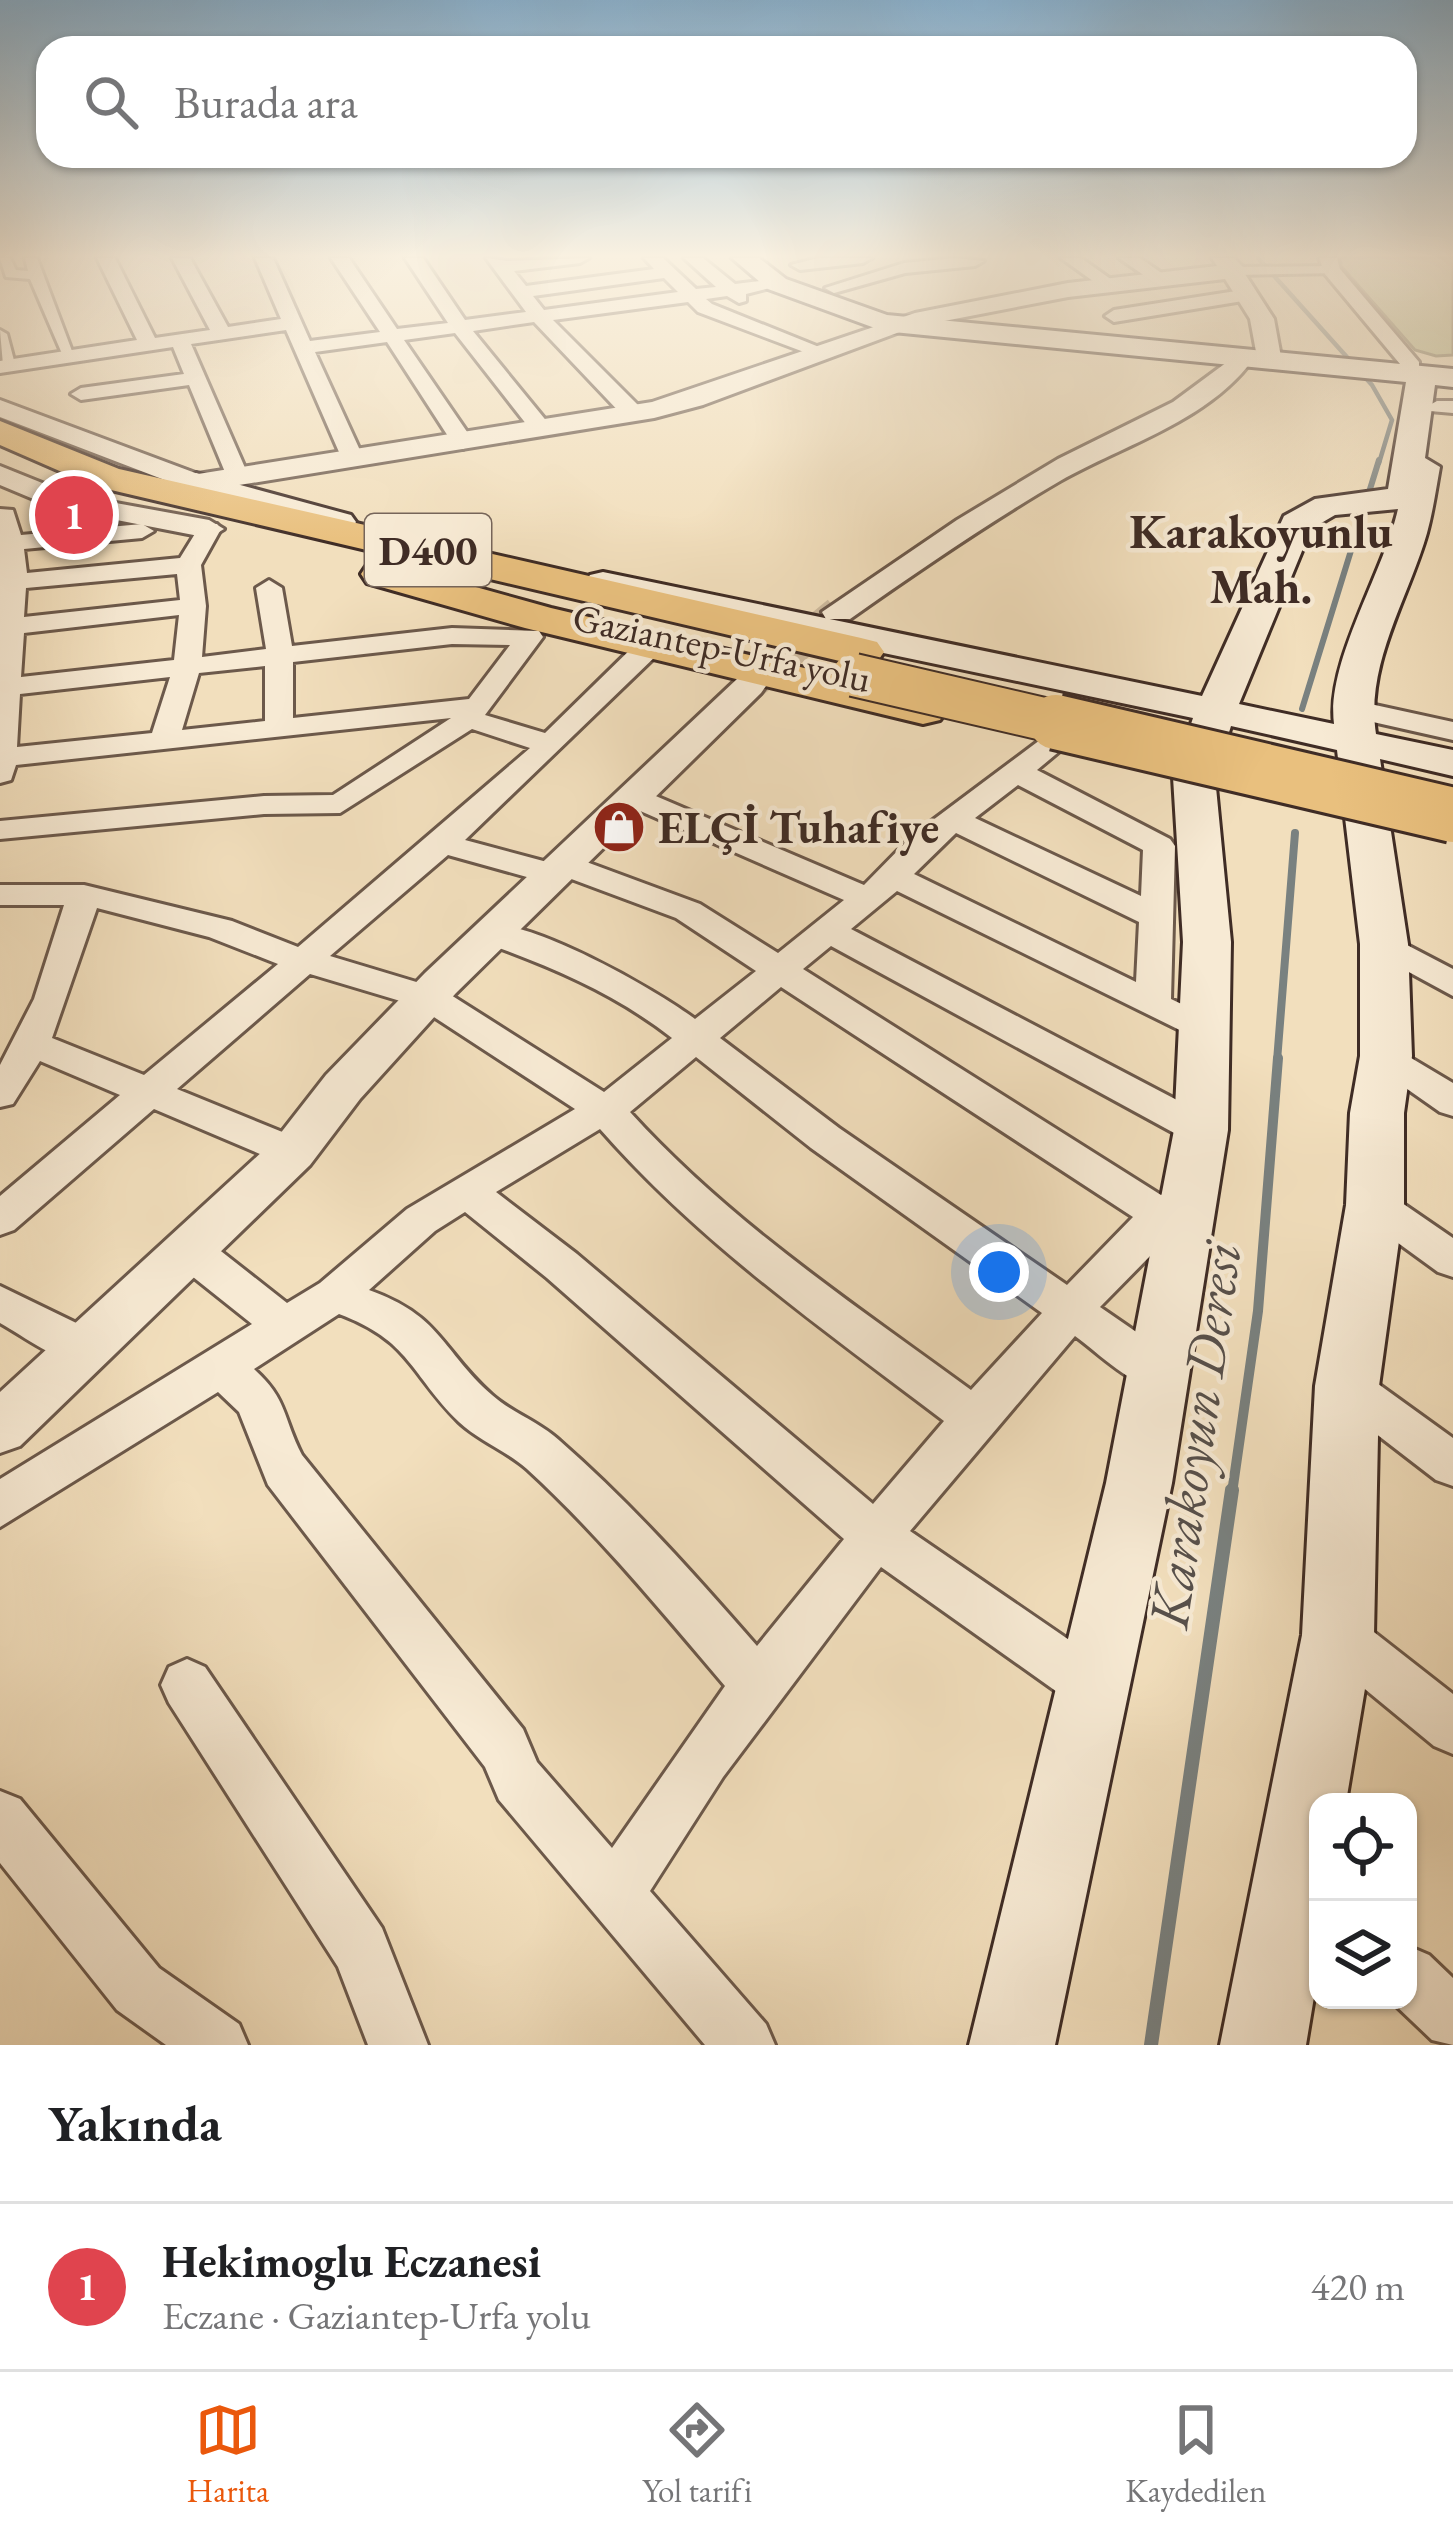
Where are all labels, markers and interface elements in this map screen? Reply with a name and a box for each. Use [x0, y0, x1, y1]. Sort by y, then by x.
search box [36, 36, 1417, 168]
icon: search [78, 69, 144, 135]
text: Burada ara [174, 73, 358, 131]
pin: 1 [35, 470, 113, 560]
district label: Karakoyunlu Mah. [1129, 500, 1393, 617]
road number: D400 [365, 514, 491, 586]
street label: Gaziantep-Urfa yolu [568, 591, 876, 704]
place label: ELÇİ Tuhafiye [658, 798, 939, 856]
shop icon: ELÇİ Tuhafiye [591, 799, 647, 855]
water label: Karakoyun Deresi [1130, 1235, 1258, 1634]
your location [969, 1242, 1029, 1302]
map controls [1309, 1793, 1417, 2009]
button: locate [1309, 1793, 1417, 1901]
button: layers [1309, 1901, 1417, 2009]
text: Yakında [48, 2090, 222, 2156]
text: Hekimoglu Eczanesi [162, 2232, 541, 2290]
text: 1 [77, 2261, 97, 2312]
text: 420 m [1311, 2261, 1405, 2312]
text: Eczane · Gaziantep-Urfa yolu [162, 2290, 591, 2341]
tab: Harita [187, 2397, 269, 2512]
tab: Yol tarifi [642, 2397, 752, 2512]
tab: Kaydedilen [1125, 2397, 1266, 2512]

